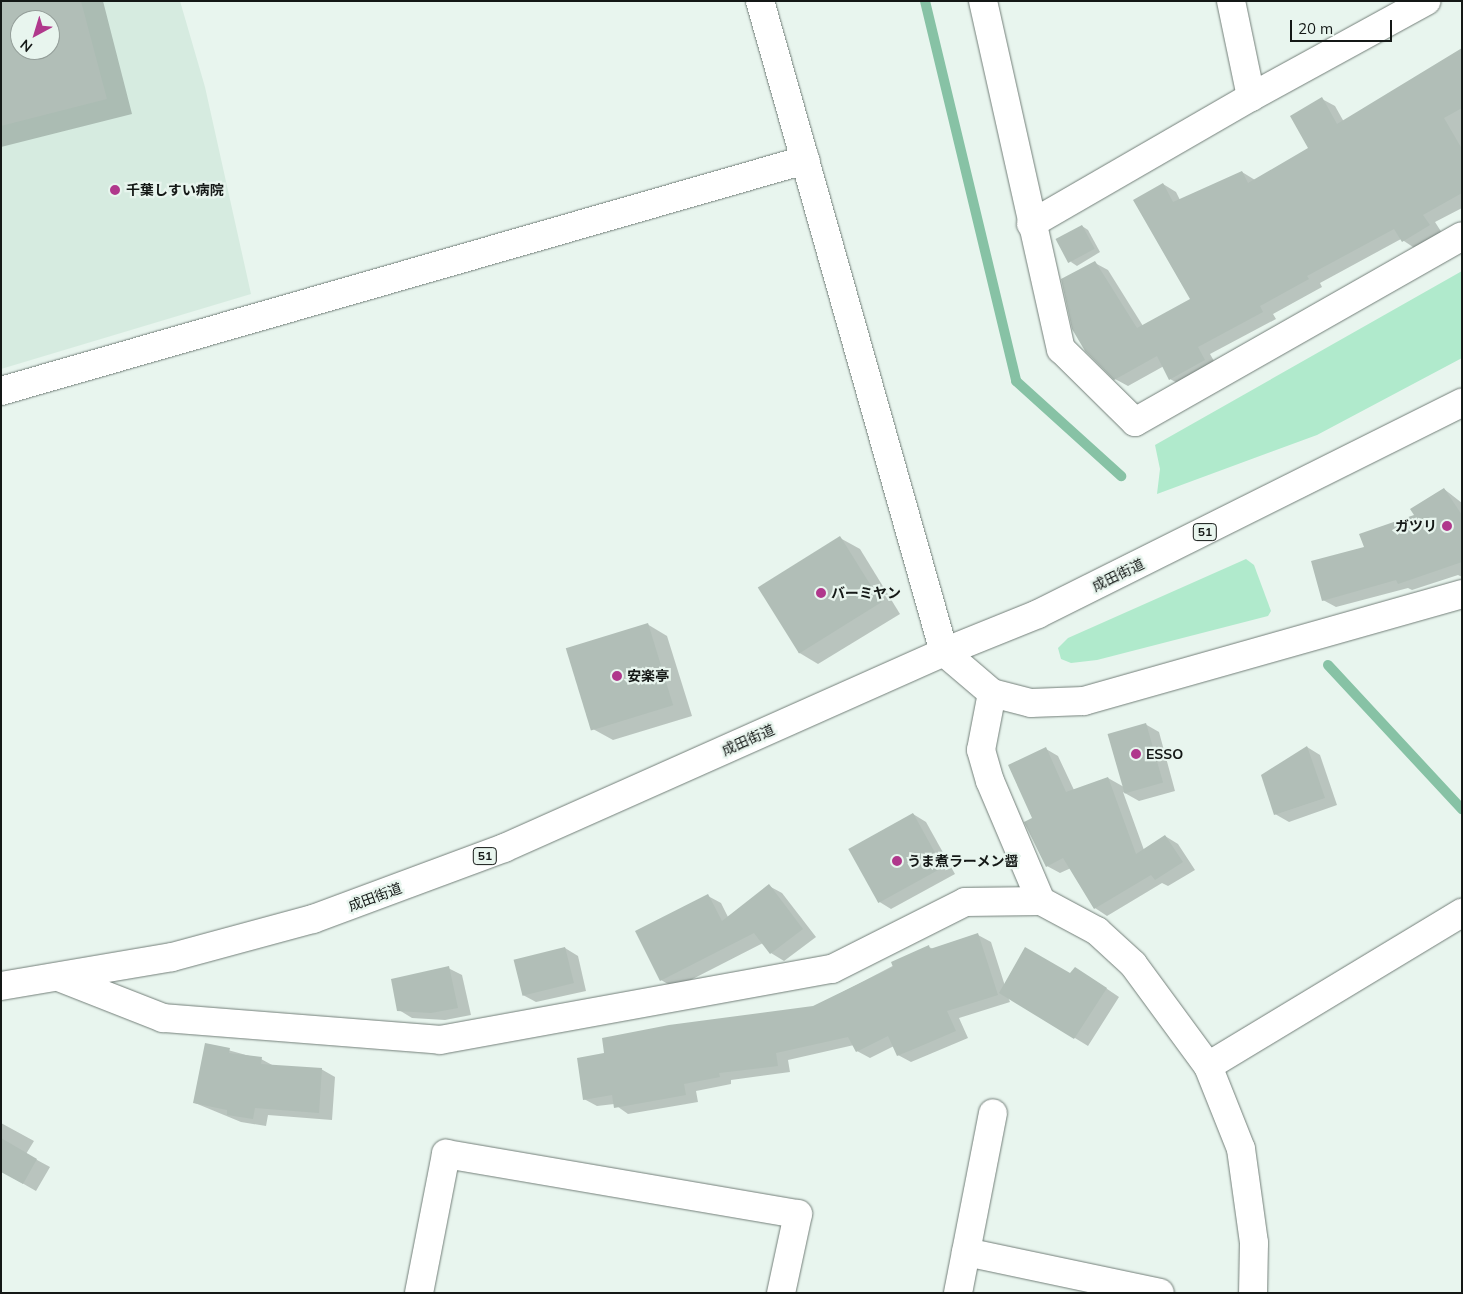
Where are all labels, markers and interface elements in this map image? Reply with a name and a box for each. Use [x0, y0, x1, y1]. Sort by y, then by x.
north arrow [10, 10, 60, 60]
scale bar [1293, 10, 1396, 42]
text: 20 m [1298, 19, 1333, 38]
text: N [16, 36, 36, 56]
place label: 千葉しすい病院 [126, 182, 224, 198]
marker: 千葉しすい病院 [108, 183, 122, 197]
place label: ガツリ [1395, 518, 1437, 534]
marker: ガツリ [1441, 520, 1453, 532]
road number: 51 [1192, 522, 1218, 542]
street label: 成田街道 [1089, 555, 1147, 595]
place label: バーミヤン [831, 585, 901, 601]
marker: バーミヤン [815, 587, 827, 599]
place label: 安楽亭 [627, 668, 669, 684]
marker: 安楽亭 [611, 670, 623, 682]
street label: 成田街道 [719, 721, 777, 759]
place label: ESSO [1146, 746, 1183, 762]
marker: ESSO [1130, 748, 1142, 760]
road number: 51 [472, 846, 498, 866]
place label: うま煮ラーメン醤 [907, 853, 1019, 869]
marker: うま煮ラーメン醤 [891, 855, 903, 867]
street label: 成田街道 [346, 880, 404, 914]

